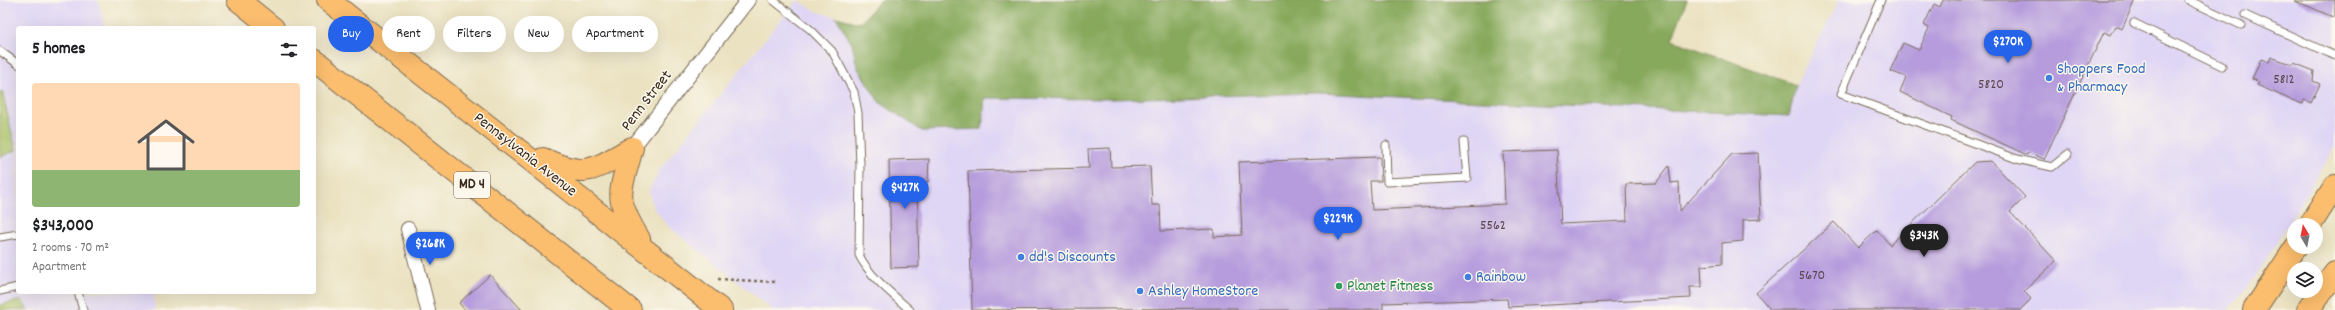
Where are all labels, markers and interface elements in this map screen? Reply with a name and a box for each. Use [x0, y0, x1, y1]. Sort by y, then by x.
chip: Buy [328, 16, 374, 52]
chip: Rent [382, 16, 435, 52]
chip: Filters [443, 16, 506, 52]
chip: New [514, 16, 564, 52]
chip: Apartment [572, 16, 658, 52]
pin: $270K [1980, 30, 2036, 64]
text: $270K [1993, 33, 2023, 52]
text: 5 homes [32, 38, 85, 62]
icon: filters [278, 39, 300, 61]
place label: Shoppers Food & Pharmacy [2057, 58, 2146, 99]
street label: Penn Street [616, 66, 678, 136]
house number: 5812 [2273, 70, 2295, 90]
marker: Shoppers Food & Pharmacy [2044, 73, 2054, 83]
house number: 5820 [1978, 75, 2004, 95]
street label: Pennsylvania Avenue [468, 107, 582, 203]
icon: home [130, 109, 202, 181]
road number: MD 4 [454, 172, 490, 198]
pin: $427K [877, 176, 933, 210]
text: $427K [891, 179, 919, 198]
pin: $229K [1310, 207, 1366, 241]
text: $229K [1323, 210, 1353, 229]
text: $343,000 [32, 215, 94, 239]
house number: 5562 [1480, 216, 1506, 236]
north arrow [2287, 218, 2323, 254]
map controls [2287, 218, 2323, 298]
pin: $343K [1896, 224, 1952, 258]
text: $343K [1909, 227, 1939, 246]
pin: $268K [402, 232, 458, 266]
text: $268K [415, 235, 445, 254]
text: 2 rooms · 70 m² [32, 239, 109, 258]
place label: dd's Discounts [1029, 246, 1116, 269]
marker: dd's Discounts [1016, 252, 1026, 262]
text: Apartment [32, 258, 86, 277]
button: layers [2287, 262, 2323, 298]
place label: Rainbow [1476, 266, 1526, 289]
house number: 5670 [1799, 266, 1825, 286]
marker: Rainbow [1463, 272, 1473, 282]
place label: Planet Fitness [1347, 275, 1434, 298]
place label: Ashley HomeStore [1148, 280, 1258, 303]
marker: Planet Fitness [1334, 281, 1344, 291]
marker: Ashley HomeStore [1135, 286, 1145, 296]

